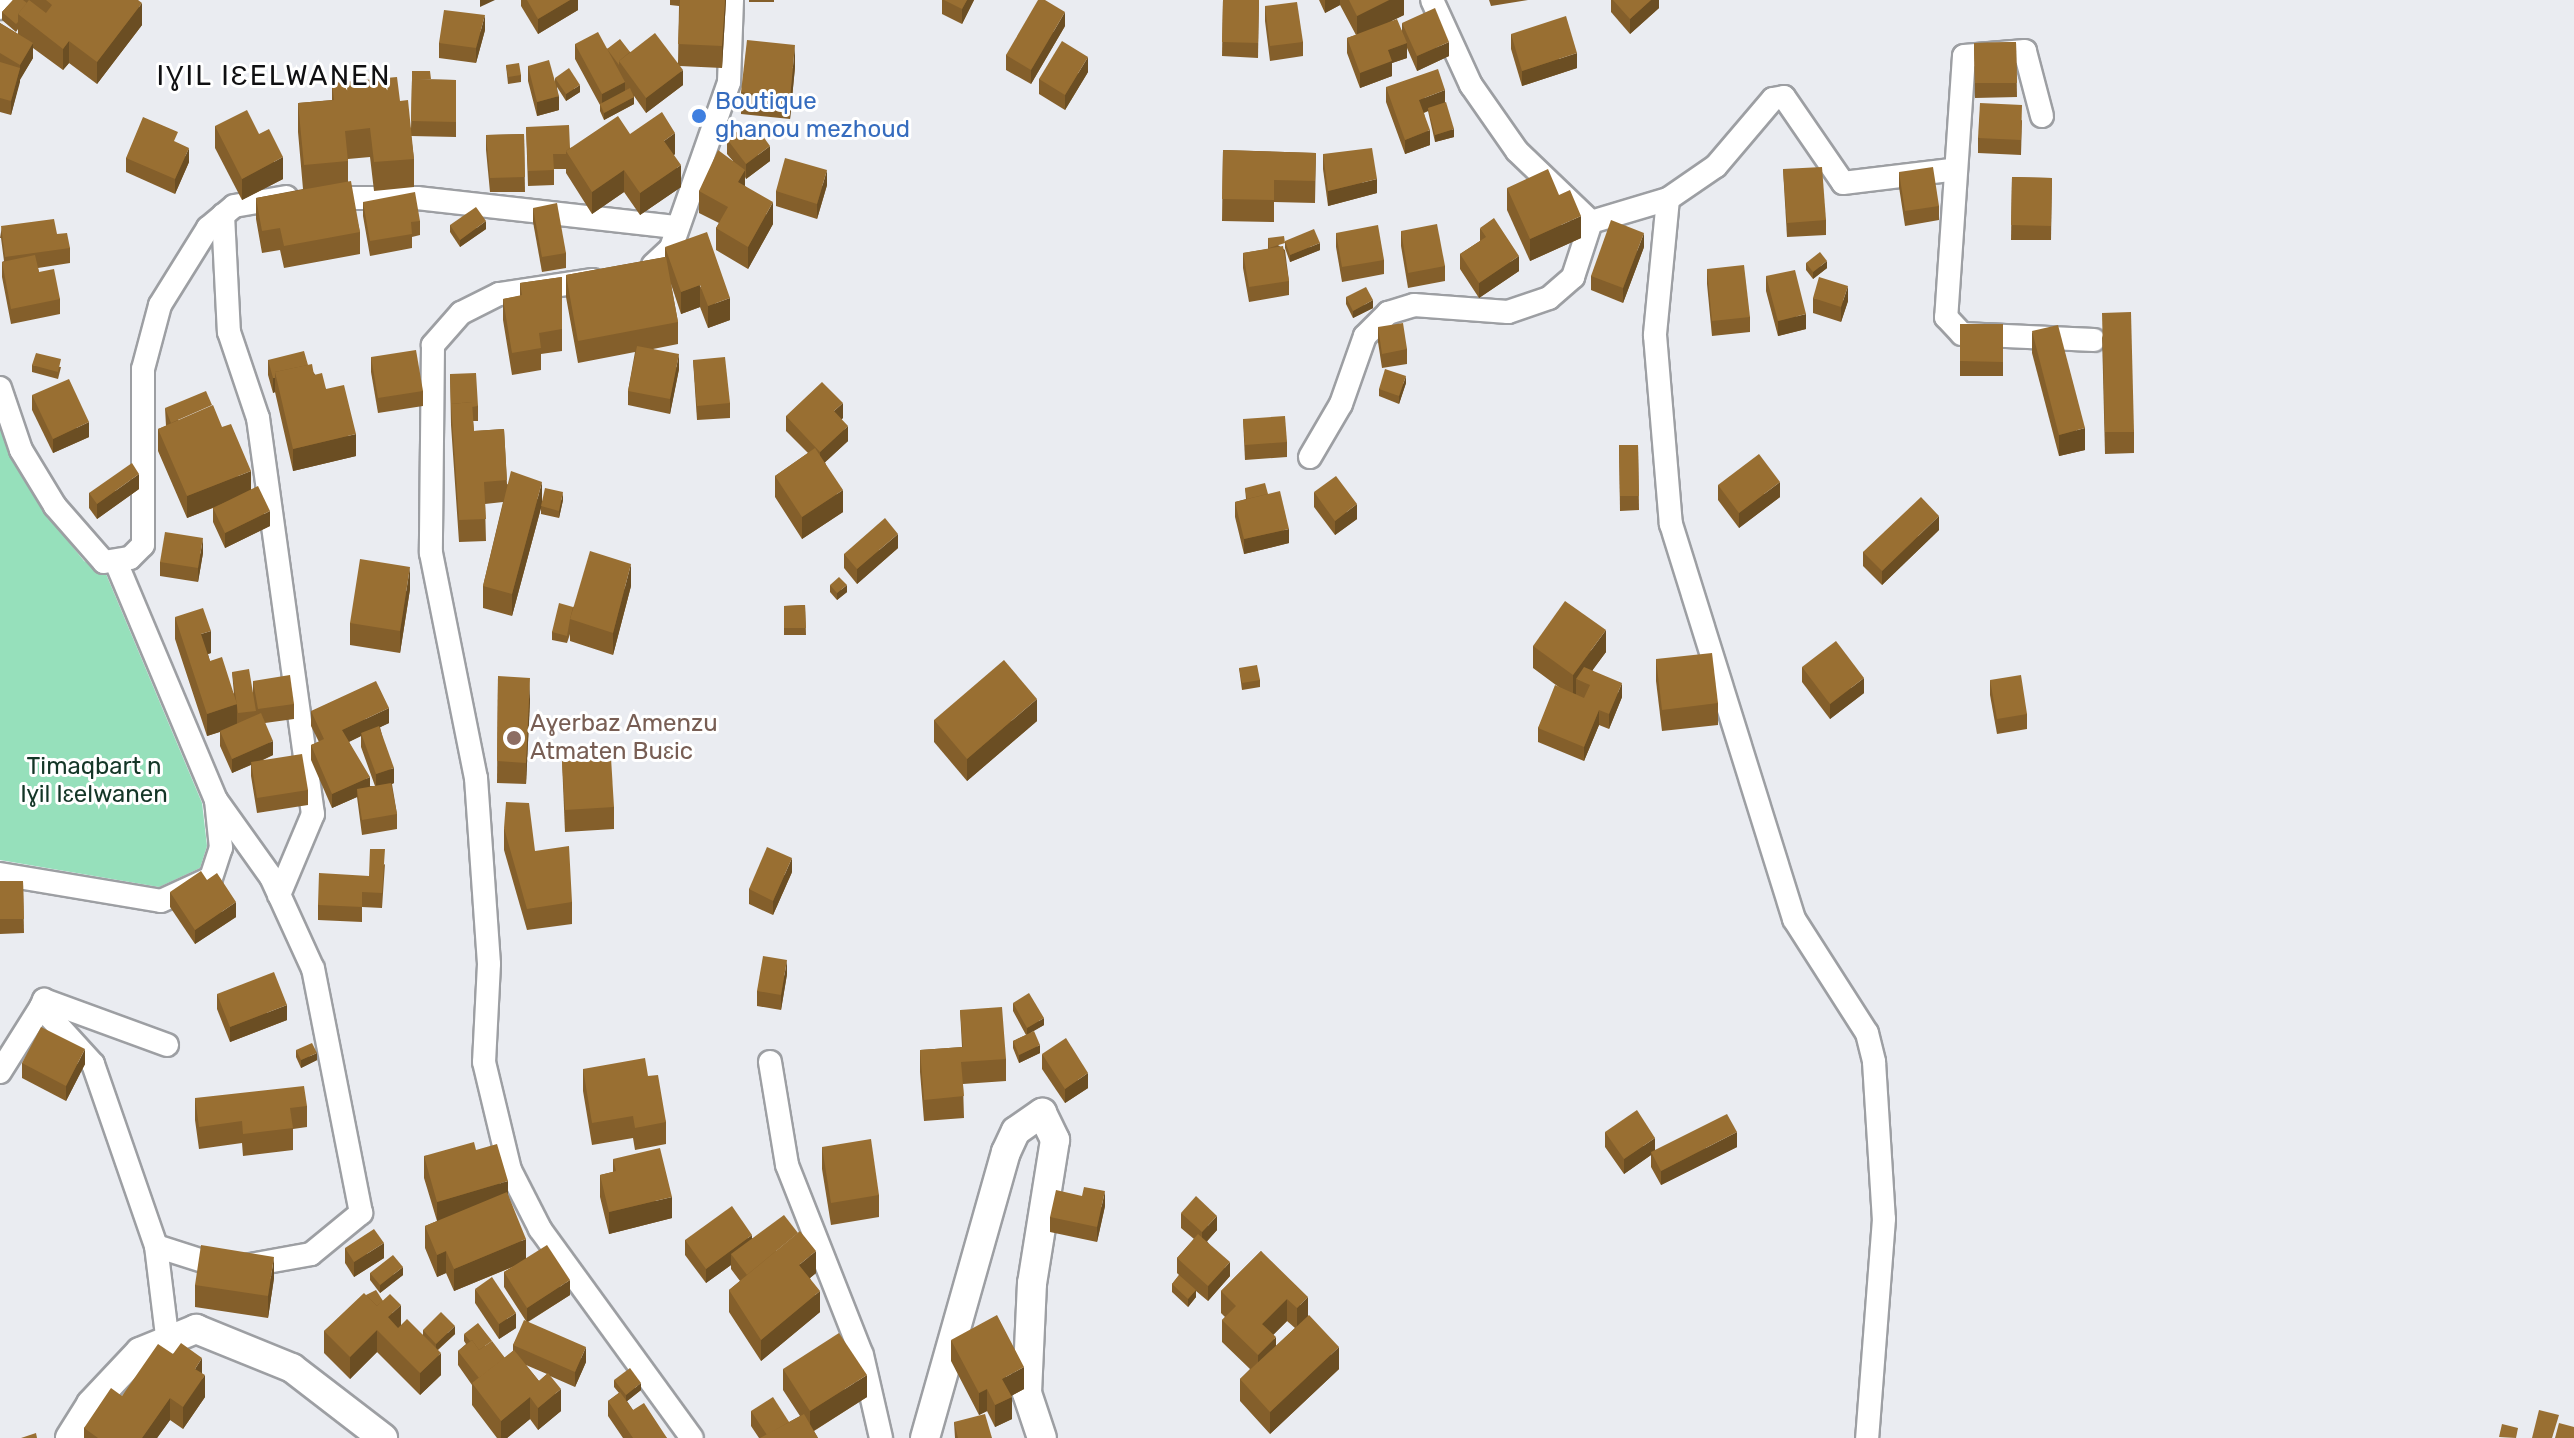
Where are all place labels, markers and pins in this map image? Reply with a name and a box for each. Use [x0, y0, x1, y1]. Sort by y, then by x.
place label: Boutique ghanou mezhoud [715, 88, 910, 144]
marker: Boutique ghanou mezhoud [690, 107, 708, 125]
place label: Aɣerbaz Amenzu Atmaten Buɛic [530, 710, 718, 766]
marker: Aɣerbaz Amenzu Atmaten Buɛic [505, 729, 523, 747]

